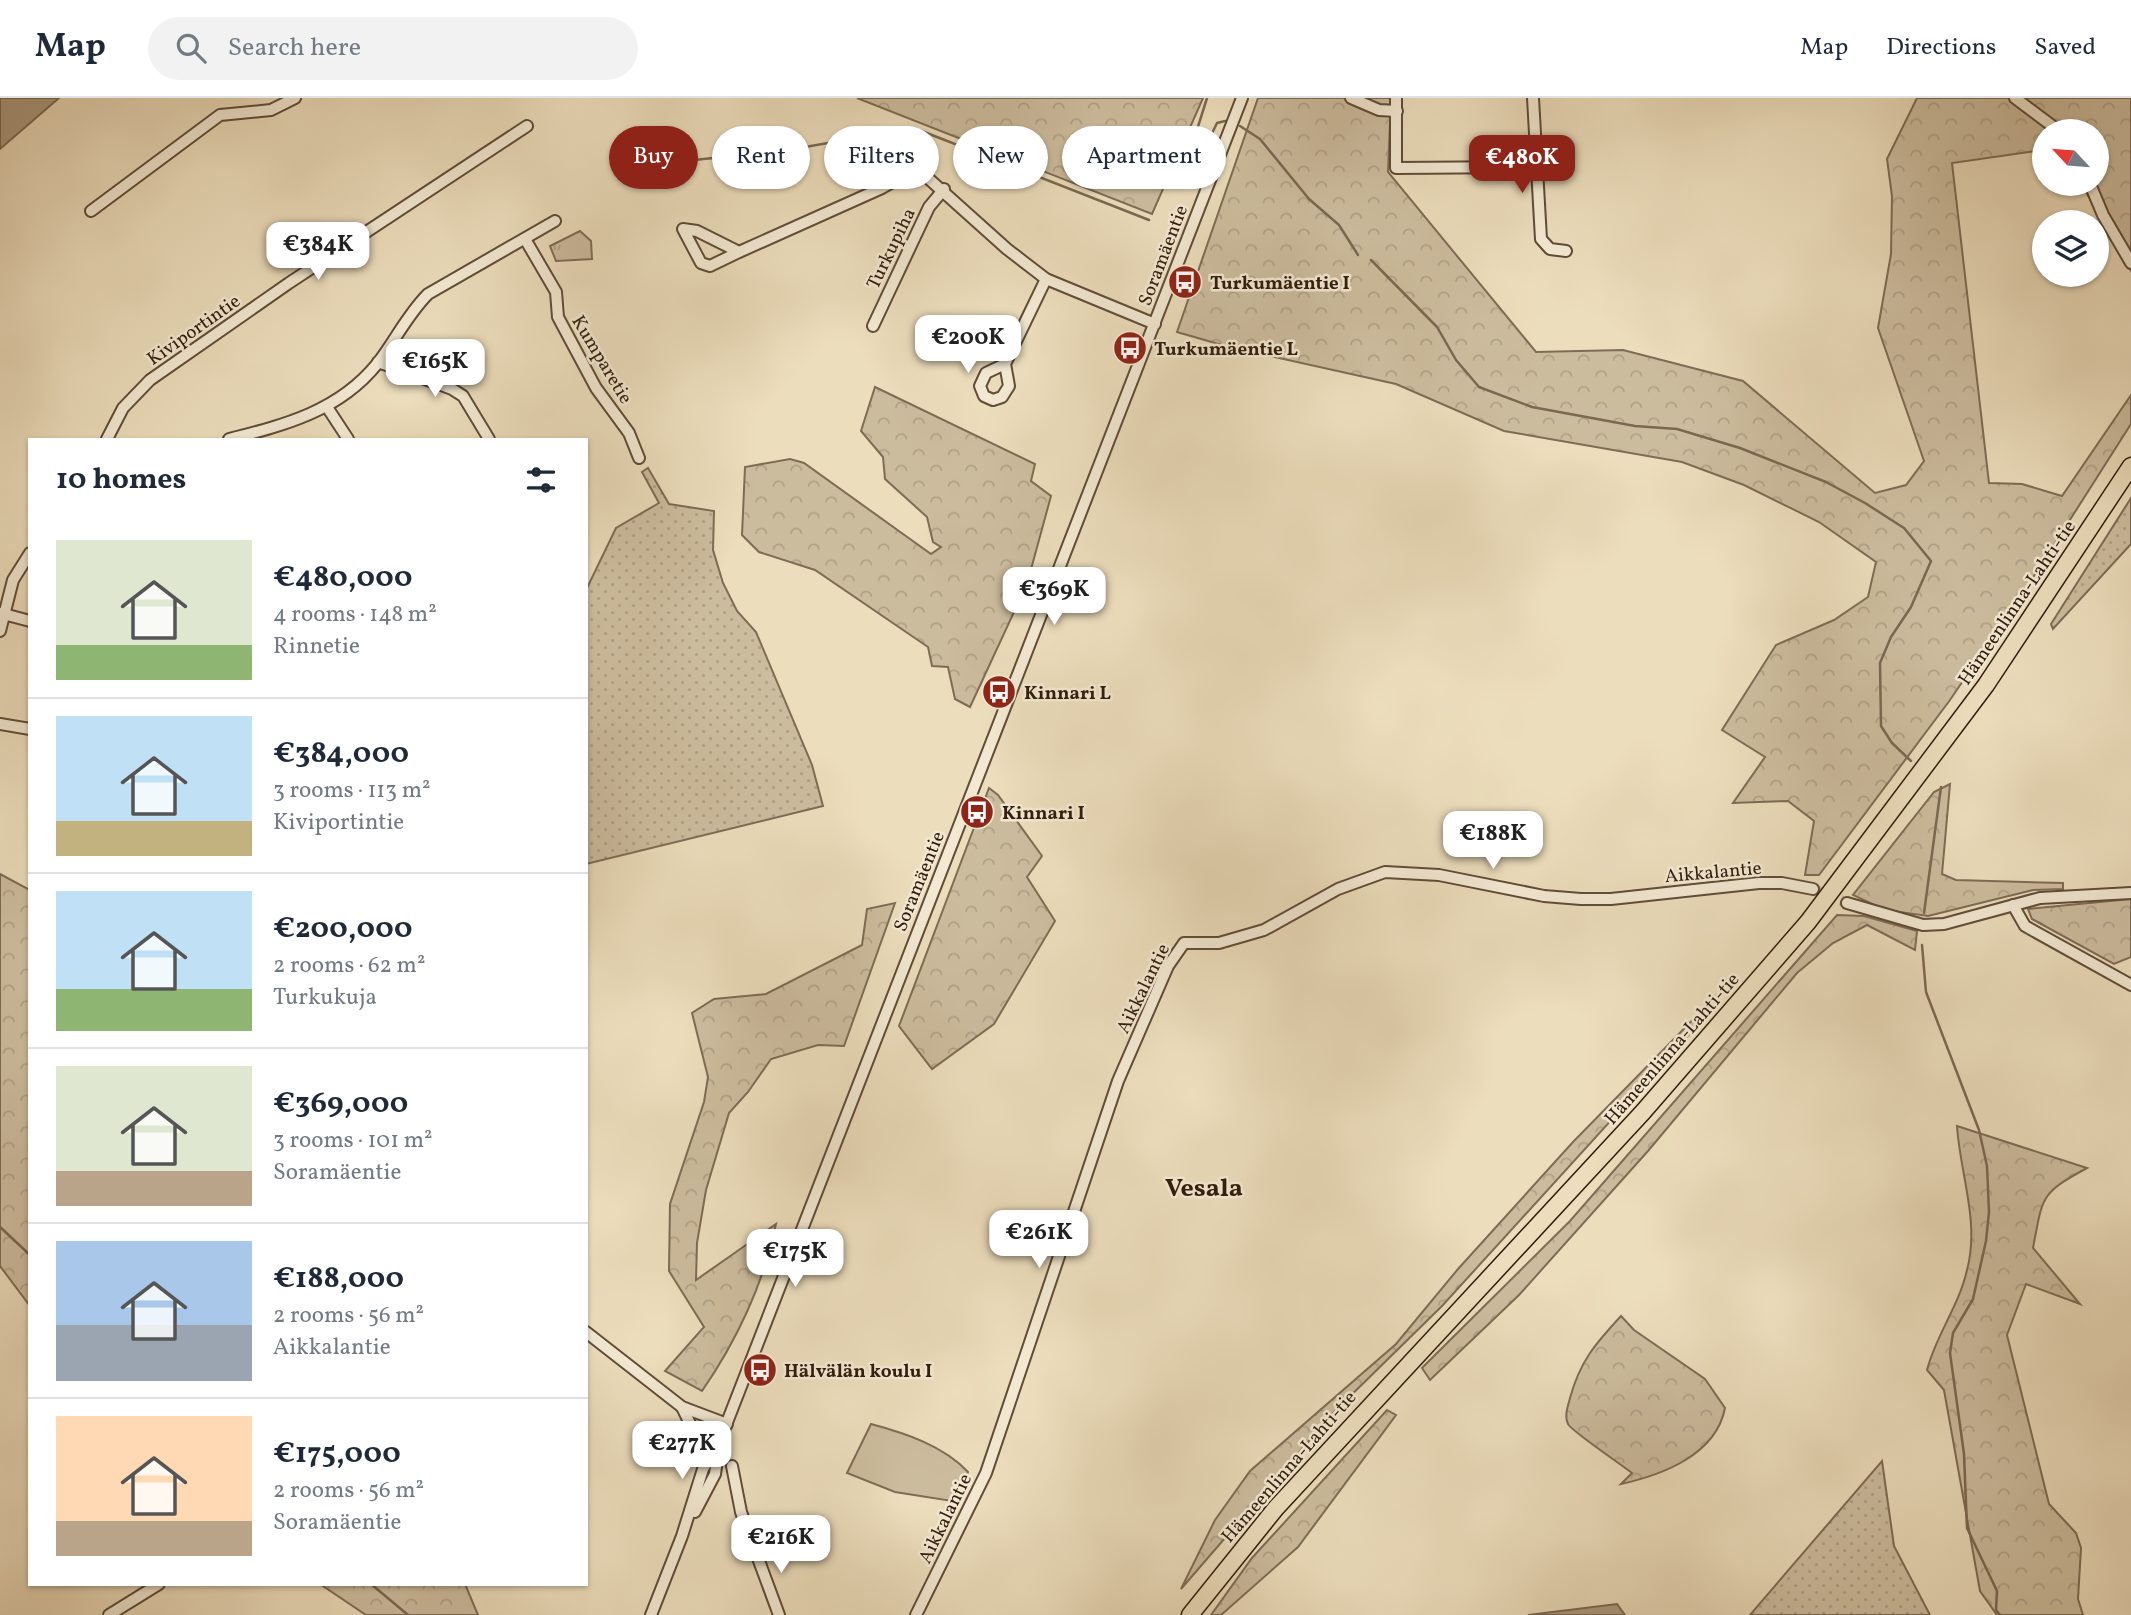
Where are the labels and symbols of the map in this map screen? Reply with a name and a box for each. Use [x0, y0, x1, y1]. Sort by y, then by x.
north arrow [2032, 119, 2109, 196]
pin: €480K [1473, 136, 1571, 195]
street label: Soramäentie [1133, 202, 1195, 310]
street label: Turkupiha [861, 204, 923, 294]
pin: €384K [269, 222, 367, 282]
bus stop icon: Turkumäentie I [1166, 263, 1204, 301]
place label: Turkumäentie I [1210, 271, 1350, 297]
street label: Kiviportintie [142, 289, 246, 372]
street label: Kumparetie [565, 311, 638, 409]
pin: €200K [919, 316, 1017, 375]
bus stop icon: Turkumäentie L [1111, 329, 1149, 367]
place label: Turkumäentie L [1154, 337, 1299, 363]
pin: €165K [386, 340, 484, 399]
street label: Hämeenlinna-Lahti-tie [1953, 515, 2083, 691]
pin: €369K [1005, 568, 1103, 627]
bus stop icon: Kinnari L [980, 673, 1018, 711]
place label: Kinnari L [1024, 681, 1111, 707]
bus stop icon: Kinnari I [958, 793, 996, 831]
place label: Kinnari I [1002, 801, 1085, 827]
pin: €188K [1444, 812, 1542, 871]
street label: Soramäentie [888, 828, 952, 936]
street label: Aikkalantie [1664, 856, 1763, 890]
street label: Aikkalantie [1111, 940, 1177, 1038]
street label: Hämeenlinna-Lahti-tie [1599, 968, 1746, 1131]
district label: Vesala [1165, 1171, 1243, 1207]
pin: €261K [990, 1210, 1088, 1270]
pin: €175K [746, 1230, 844, 1289]
bus stop icon: Hälvälän koulu I [741, 1351, 779, 1389]
place label: Hälvälän koulu I [784, 1359, 932, 1385]
street label: Hämeenlinna-Lahti-tie [1216, 1386, 1363, 1549]
pin: €277K [633, 1422, 731, 1481]
street label: Aikkalantie [913, 1470, 979, 1568]
pin: €216K [732, 1516, 830, 1575]

